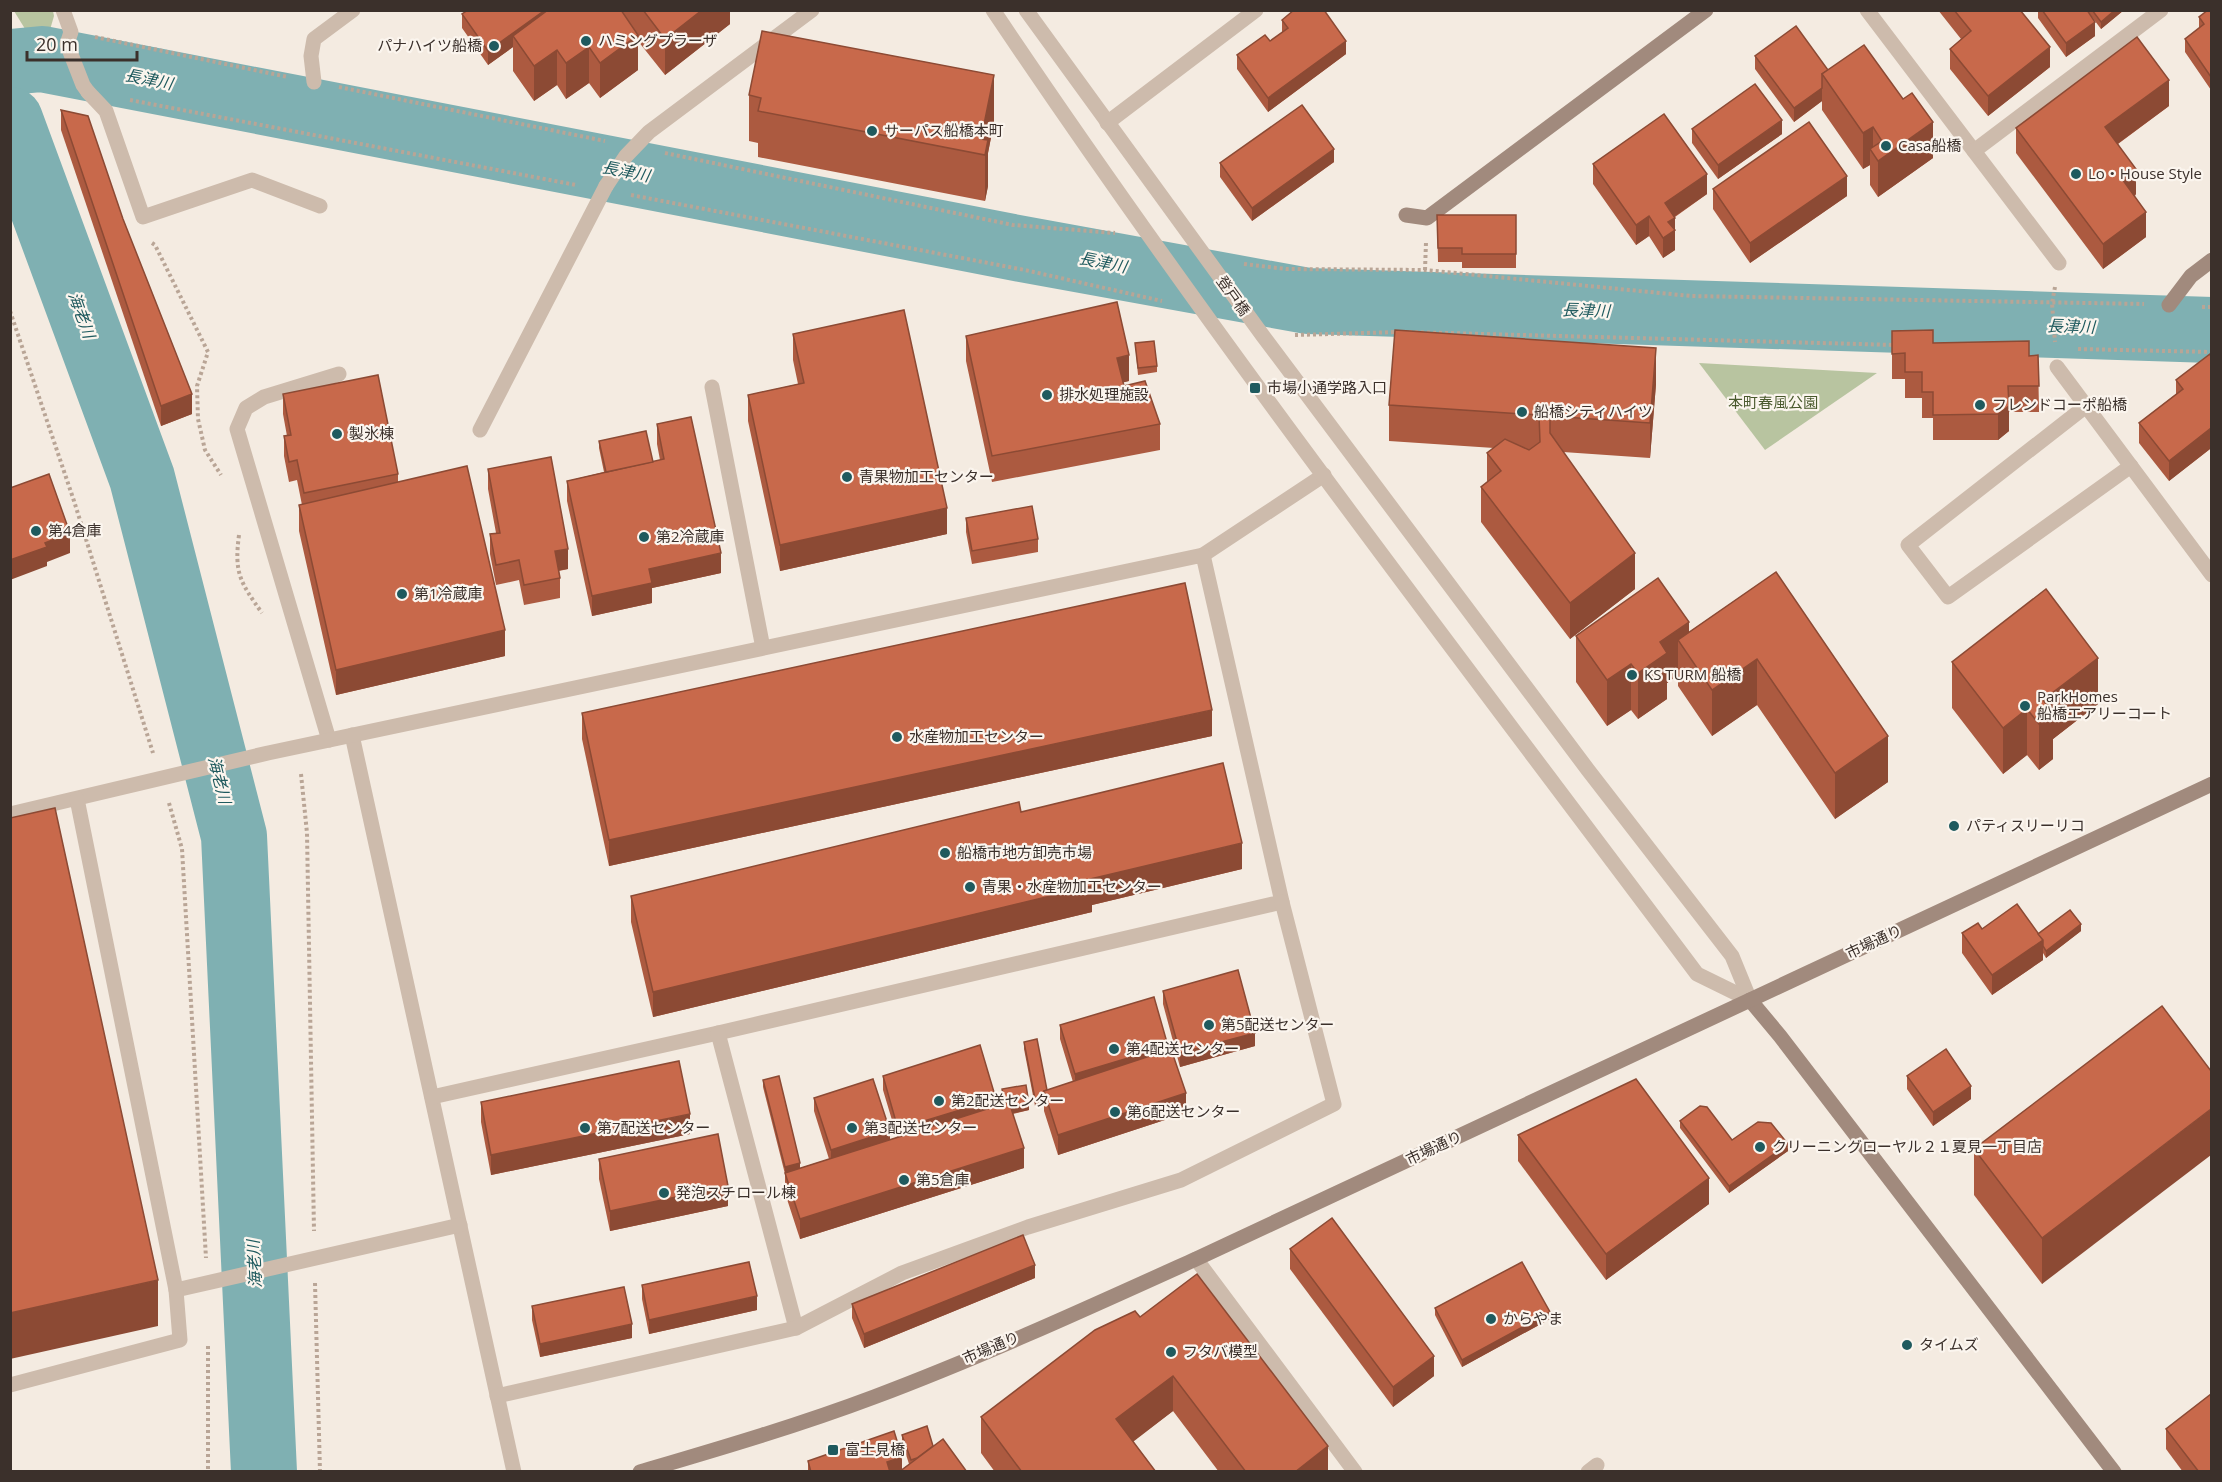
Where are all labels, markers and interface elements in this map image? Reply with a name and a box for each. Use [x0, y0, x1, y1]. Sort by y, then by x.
scale bar [27, 24, 136, 62]
place label: ハミングプラーザ [598, 30, 718, 50]
text: 20 m [36, 32, 78, 56]
marker: ハミングプラーザ [579, 34, 593, 48]
place label: パナハイツ船橋 [377, 35, 482, 55]
marker: パナハイツ船橋 [487, 39, 501, 53]
water label: 長津川 [123, 64, 177, 95]
place label: サーパス船橋本町 [884, 120, 1004, 140]
marker: サーパス船橋本町 [865, 124, 879, 138]
place label: Casa船橋 [1898, 135, 1961, 155]
marker: Casa船橋 [1879, 139, 1893, 153]
water label: 長津川 [600, 156, 654, 187]
place label: Lo・House Style [2088, 163, 2202, 183]
marker: Lo・House Style [2069, 167, 2083, 181]
water label: 長津川 [1077, 247, 1131, 278]
street label: 登戸橋 [1212, 271, 1255, 319]
water label: 海老川 [63, 289, 101, 343]
water label: 長津川 [1562, 298, 1612, 322]
water label: 長津川 [2047, 314, 2097, 338]
place label: 市場小通学路入口 [1267, 377, 1387, 397]
marker: 市場小通学路入口 [1248, 381, 1262, 395]
place label: 排水処理施設 [1059, 384, 1149, 404]
marker: 排水処理施設 [1040, 388, 1054, 402]
park label: 本町春風公園 [1728, 392, 1818, 412]
place label: フレンドコーポ船橋 [1992, 394, 2127, 414]
marker: フレンドコーポ船橋 [1973, 398, 1987, 412]
place label: 船橋シティハイツ [1534, 401, 1653, 421]
marker: 船橋シティハイツ [1515, 405, 1529, 419]
place label: 製氷棟 [349, 423, 394, 443]
marker: 製氷棟 [330, 427, 344, 441]
place label: 青果物加工センター [859, 466, 994, 486]
marker: 青果物加工センター [840, 470, 854, 484]
place label: 第4倉庫 [48, 520, 102, 540]
marker: 第4倉庫 [29, 524, 43, 538]
place label: 第2冷蔵庫 [656, 526, 725, 546]
marker: 第2冷蔵庫 [637, 530, 651, 544]
place label: 第1冷蔵庫 [414, 583, 483, 603]
marker: 第1冷蔵庫 [395, 587, 409, 601]
place label: KS TURM 船橋 [1644, 664, 1741, 684]
marker: KS TURM 船橋 [1625, 668, 1639, 682]
place label: ParkHomes 船橋エアリーコート [2037, 686, 2172, 723]
marker: ParkHomes 船橋エアリーコート [2018, 699, 2032, 713]
place label: 水産物加工センター [909, 726, 1044, 746]
marker: 水産物加工センター [890, 730, 904, 744]
water label: 海老川 [204, 754, 237, 808]
place label: パティスリーリコ [1966, 815, 2085, 835]
marker: パティスリーリコ [1947, 819, 1961, 833]
place label: 船橋市地方卸売市場 [957, 842, 1092, 862]
marker: 船橋市地方卸売市場 [938, 846, 952, 860]
place label: 青果・水産物加工センター [982, 876, 1162, 896]
marker: 青果・水産物加工センター [963, 880, 977, 894]
street label: 市場通り [1842, 919, 1905, 963]
place label: 第5配送センター [1221, 1014, 1335, 1034]
marker: 第5配送センター [1202, 1018, 1216, 1032]
place label: 第4配送センター [1126, 1038, 1240, 1058]
marker: 第4配送センター [1107, 1042, 1121, 1056]
place label: 第2配送センター [951, 1090, 1065, 1110]
marker: 第2配送センター [932, 1094, 946, 1108]
place label: 第6配送センター [1127, 1101, 1241, 1121]
marker: 第6配送センター [1108, 1105, 1122, 1119]
place label: 第7配送センター [597, 1117, 711, 1137]
place label: 第3配送センター [864, 1117, 978, 1137]
marker: 第7配送センター [578, 1121, 592, 1135]
marker: 第3配送センター [845, 1121, 859, 1135]
street label: 市場通り [1402, 1125, 1465, 1169]
place label: クリーニングローヤル２１夏見一丁目店 [1772, 1136, 2042, 1156]
marker: クリーニングローヤル２１夏見一丁目店 [1753, 1140, 1767, 1154]
place label: 第5倉庫 [916, 1169, 970, 1189]
marker: 第5倉庫 [897, 1173, 911, 1187]
place label: 発泡スチロール棟 [676, 1182, 796, 1202]
marker: 発泡スチロール棟 [657, 1186, 671, 1200]
water label: 海老川 [242, 1237, 266, 1289]
place label: からやま [1503, 1308, 1563, 1328]
marker: からやま [1484, 1312, 1498, 1326]
street label: 市場通り [959, 1326, 1022, 1368]
place label: タイムズ [1919, 1334, 1979, 1354]
marker: タイムズ [1900, 1338, 1914, 1352]
place label: フタバ模型 [1183, 1341, 1258, 1361]
marker: フタバ模型 [1164, 1345, 1178, 1359]
place label: 富士見橋 [845, 1439, 905, 1459]
marker: 富士見橋 [826, 1443, 840, 1457]

